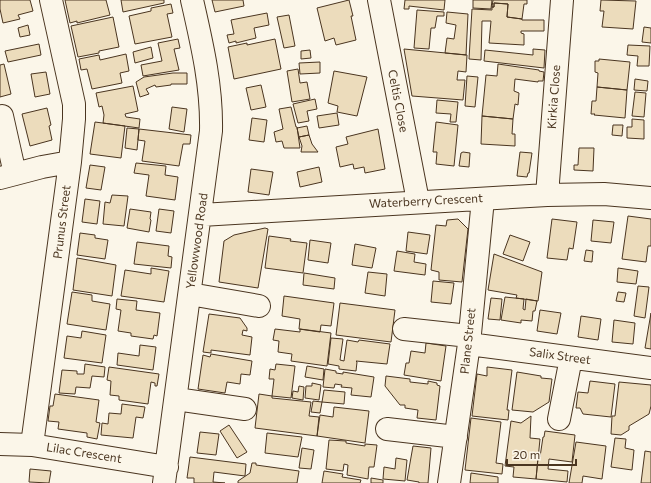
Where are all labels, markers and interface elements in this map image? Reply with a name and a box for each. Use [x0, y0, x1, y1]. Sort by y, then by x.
street label: Kirkia Close [544, 64, 562, 129]
street label: Celtis Close [386, 68, 412, 133]
street label: Prunus Street [50, 184, 72, 260]
street label: Waterberry Crescent [369, 190, 483, 210]
street label: Yellowwood Road [182, 192, 210, 290]
street label: Plane Street [457, 307, 477, 375]
street label: Salix Street [528, 344, 592, 366]
street label: Lilac Crescent [45, 439, 123, 465]
scale bar [507, 441, 576, 467]
text: 20 m [513, 447, 540, 461]

